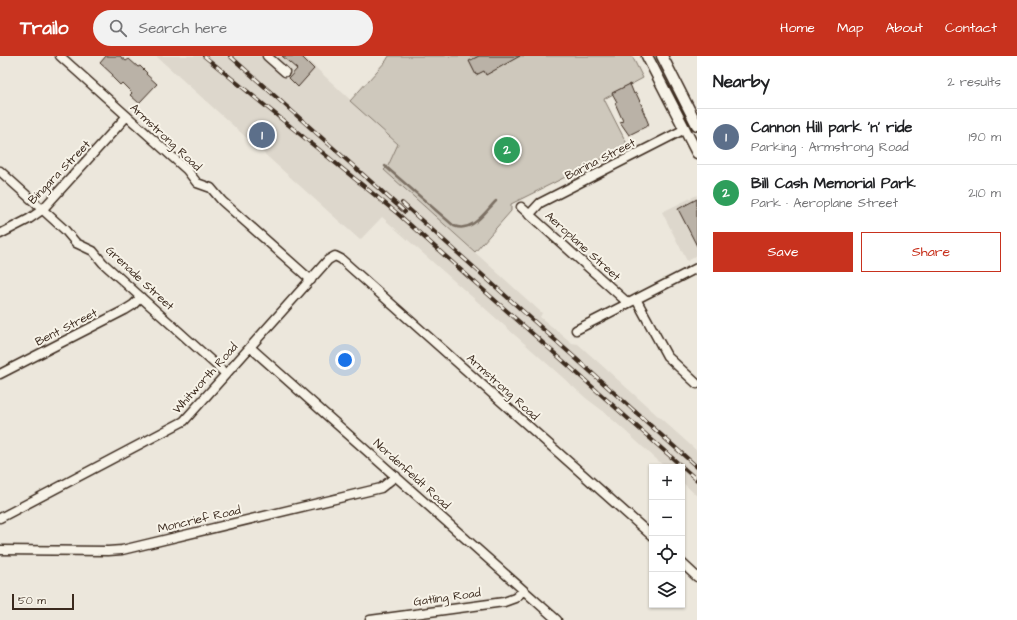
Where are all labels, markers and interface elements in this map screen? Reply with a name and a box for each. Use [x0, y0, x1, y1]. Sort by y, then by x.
search box [93, 10, 373, 46]
text: Trailo [20, 15, 69, 42]
icon: search [107, 17, 129, 39]
text: Search here [139, 18, 227, 39]
text: Home [780, 18, 815, 38]
text: Map [837, 18, 863, 38]
text: About [885, 18, 923, 38]
text: Contact [945, 18, 997, 38]
text: Nearby [713, 70, 770, 94]
text: 2 results [947, 73, 1001, 91]
street label: Armstrong Road [125, 100, 205, 176]
text: Cannon Hill park 'n' ride [751, 117, 912, 138]
pin: 1 [249, 120, 275, 150]
text: 1 [725, 128, 727, 146]
text: 190 m [968, 128, 1001, 146]
street label: Barina Street [562, 134, 639, 185]
pin: 2 [494, 135, 520, 165]
street label: Bingara Street [24, 136, 95, 209]
text: Parking · Armstrong Road [751, 138, 909, 156]
text: Bill Cash Memorial Park [751, 173, 916, 194]
text: 2 [722, 184, 730, 202]
text: 210 m [968, 184, 1001, 202]
text: Park · Aeroplane Street [751, 194, 898, 212]
street label: Aeroplane Street [541, 208, 624, 285]
button: Save [713, 232, 853, 272]
button: Share [861, 232, 1001, 272]
street label: Grenade Street [102, 242, 178, 315]
street label: Bent Street [32, 304, 100, 350]
street label: Whitworth Road [169, 339, 242, 418]
your location [335, 350, 355, 370]
street label: Armstrong Road [462, 350, 543, 425]
street label: Nordenfeldt Road [369, 435, 454, 514]
map controls [649, 464, 685, 608]
button: + [649, 464, 685, 500]
button: − [649, 500, 685, 536]
street label: Moncrief Road [156, 502, 242, 537]
button: locate [649, 536, 685, 572]
button: layers [649, 572, 685, 608]
street label: Gatling Road [412, 584, 482, 612]
scale bar [12, 592, 74, 611]
text: 50 m [18, 593, 46, 608]

